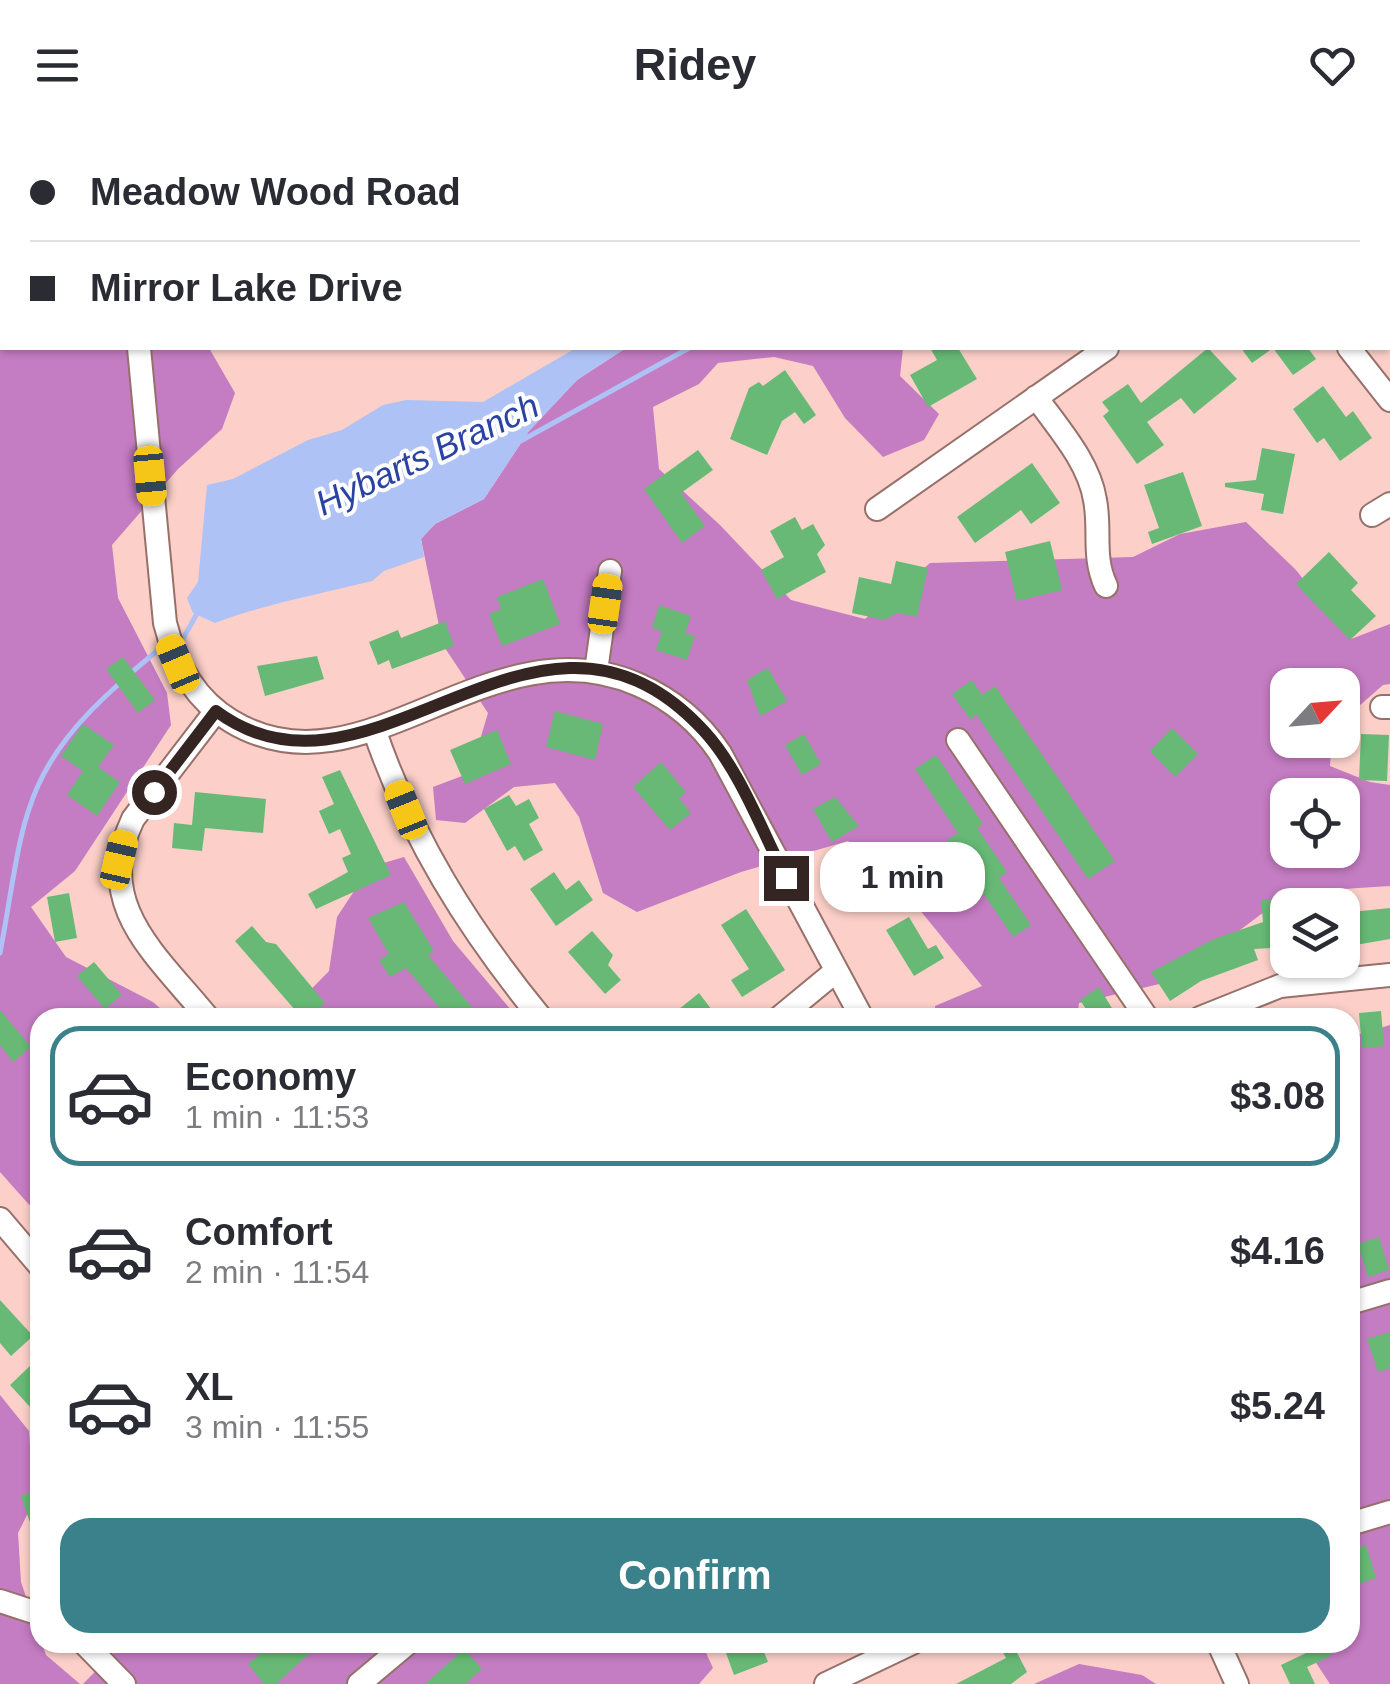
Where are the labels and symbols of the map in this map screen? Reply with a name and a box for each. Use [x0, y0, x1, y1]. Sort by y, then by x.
water label: Hybarts Branch [309, 385, 545, 523]
car [132, 445, 168, 507]
car [586, 572, 624, 636]
car [152, 631, 204, 697]
north arrow [1270, 668, 1360, 758]
route start [132, 770, 177, 815]
car [381, 777, 431, 843]
car [98, 827, 140, 893]
callout: 1 min [821, 843, 986, 913]
route end [764, 856, 809, 901]

